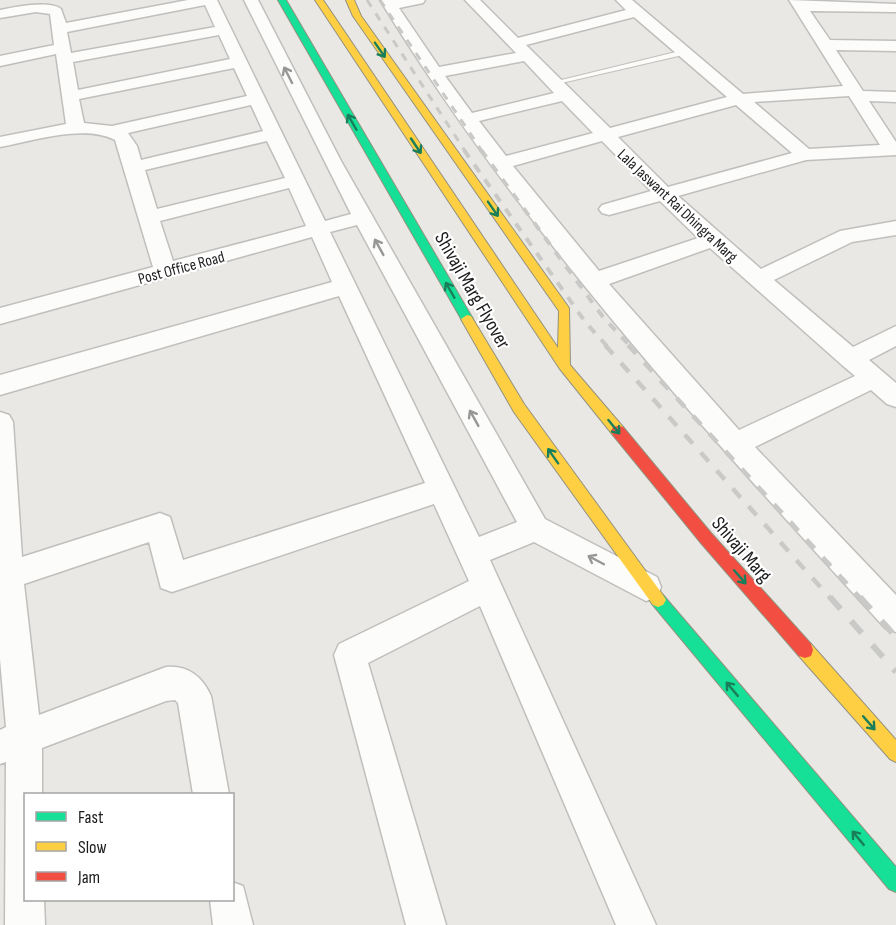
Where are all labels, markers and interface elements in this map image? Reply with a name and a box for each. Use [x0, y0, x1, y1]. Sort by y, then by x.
one-way arrow [374, 41, 387, 57]
one-way arrow [282, 66, 294, 84]
one-way arrow [346, 114, 358, 131]
one-way arrow [410, 137, 422, 154]
street label: Lala Jaswant Rai Dhingra Marg [613, 146, 741, 267]
one-way arrow [487, 200, 499, 216]
street label: Shivaji Marg Flyover [429, 228, 515, 353]
one-way arrow [373, 239, 385, 256]
street label: Post Office Road [136, 248, 227, 289]
one-way arrow [444, 282, 456, 299]
one-way arrow [468, 409, 479, 427]
one-way arrow [608, 419, 621, 435]
one-way arrow [547, 449, 559, 465]
street label: Shivaji Marg [706, 512, 776, 587]
one-way arrow [588, 554, 605, 566]
one-way arrow [733, 569, 747, 584]
one-way arrow [726, 681, 739, 697]
one-way arrow [862, 715, 876, 730]
legend [24, 793, 234, 901]
text: Fast [78, 807, 104, 828]
one-way arrow [851, 831, 865, 846]
text: Slow [78, 837, 107, 858]
text: Jam [77, 867, 100, 888]

